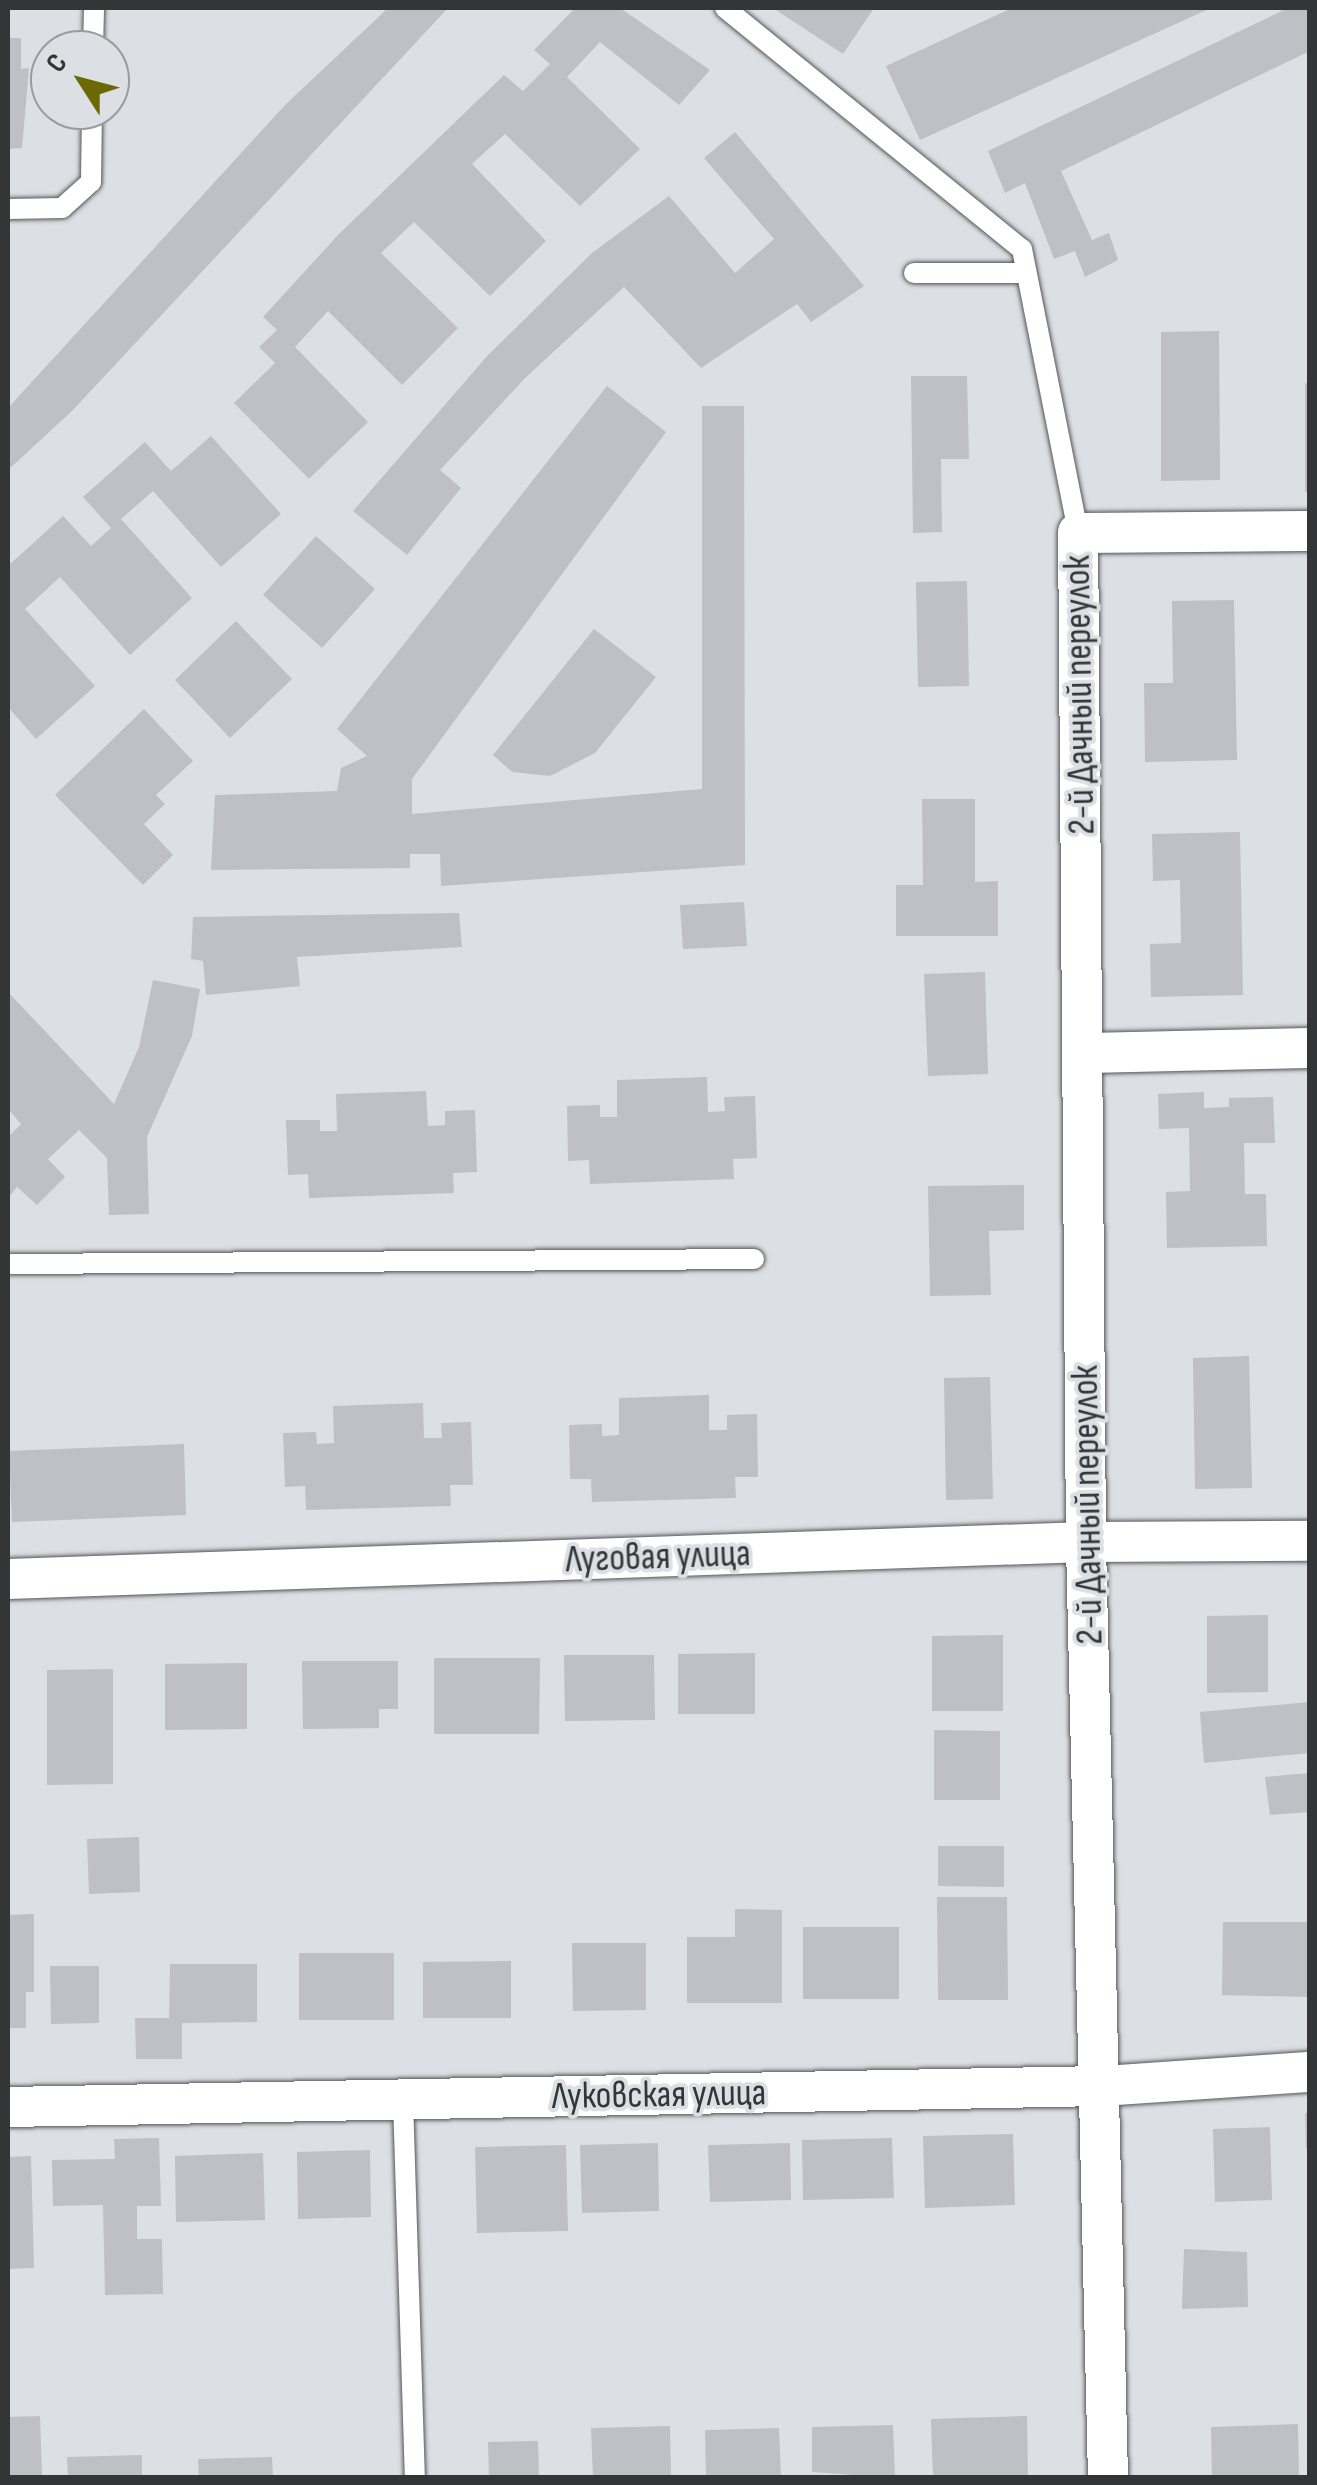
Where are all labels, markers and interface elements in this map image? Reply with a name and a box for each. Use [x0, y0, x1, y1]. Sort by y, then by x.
north arrow [30, 30, 130, 130]
text: С [39, 48, 75, 79]
street label: 2-й Дачный переулок [1055, 555, 1105, 835]
street label: 2-й Дачный переулок [1063, 1365, 1113, 1645]
street label: Луговая улица [565, 1531, 751, 1583]
street label: Луковская улица [551, 2070, 767, 2120]

